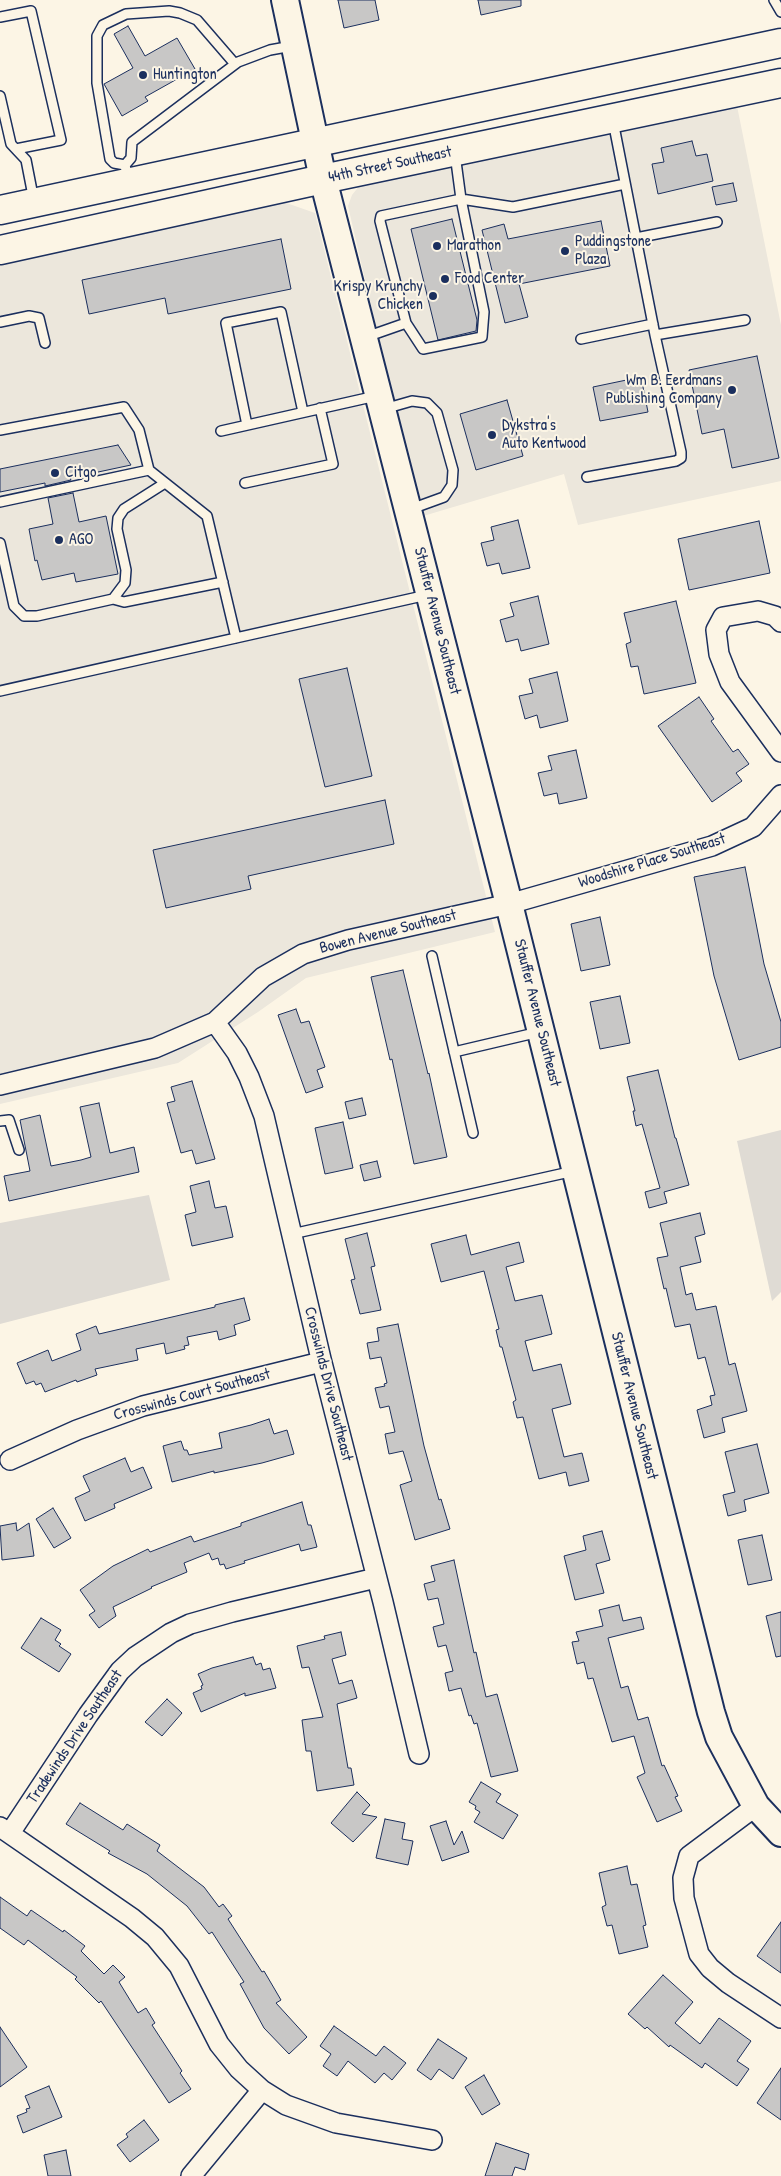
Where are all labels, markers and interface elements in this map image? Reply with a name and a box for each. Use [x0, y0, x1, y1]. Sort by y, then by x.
place label: Huntington [153, 65, 217, 85]
marker: Huntington [137, 69, 149, 81]
street label: 44th Street Southeast [327, 143, 453, 187]
place label: Puddingstone Plaza [575, 232, 651, 270]
place label: Marathon [447, 236, 501, 256]
marker: Marathon [431, 240, 443, 252]
marker: Puddingstone Plaza [559, 245, 571, 257]
place label: Food Center [455, 269, 524, 289]
marker: Food Center [439, 273, 451, 285]
place label: Krispy Krunchy Chicken [334, 277, 423, 315]
marker: Krispy Krunchy Chicken [427, 290, 439, 302]
place label: Wm B. Eerdmans Publishing Company [606, 371, 722, 409]
marker: Wm B. Eerdmans Publishing Company [726, 384, 738, 396]
place label: Dykstra's Auto Kentwood [502, 416, 586, 454]
marker: Dykstra's Auto Kentwood [486, 429, 498, 441]
place label: Citgo [65, 463, 96, 483]
marker: Citgo [49, 467, 61, 479]
place label: AGO [69, 530, 93, 550]
marker: AGO [53, 534, 65, 546]
street label: Stauffer Avenue Southeast [409, 545, 465, 697]
street label: Woodshire Place Southeast [576, 829, 728, 893]
street label: Bowen Avenue Southeast [318, 906, 458, 958]
street label: Stauffer Avenue Southeast [509, 937, 565, 1089]
street label: Crosswinds Drive Southeast [300, 1305, 356, 1463]
street label: Stauffer Avenue Southeast [606, 1330, 662, 1482]
street label: Crosswinds Court Southeast [111, 1365, 273, 1425]
street label: Tradewinds Drive Southeast [23, 1666, 127, 1808]

